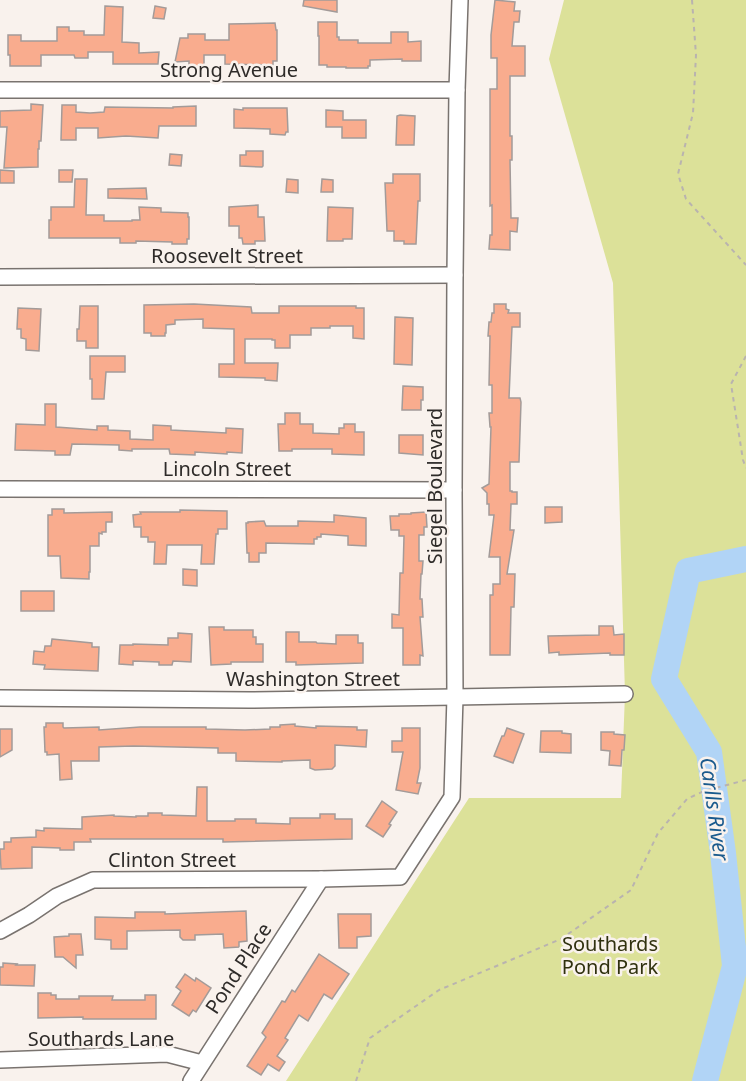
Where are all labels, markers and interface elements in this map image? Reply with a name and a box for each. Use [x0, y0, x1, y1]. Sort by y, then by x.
street label: Strong Avenue [160, 56, 298, 83]
street label: Roosevelt Street [151, 242, 303, 269]
street label: Siegel Boulevard [421, 408, 448, 564]
street label: Lincoln Street [163, 455, 291, 482]
street label: Washington Street [226, 665, 400, 692]
water label: Carlls River [694, 756, 736, 864]
street label: Clinton Street [108, 846, 236, 873]
street label: Pond Place [199, 917, 277, 1019]
park label: Southards Pond Park [562, 930, 658, 980]
street label: Southards Lane [28, 1025, 174, 1052]

